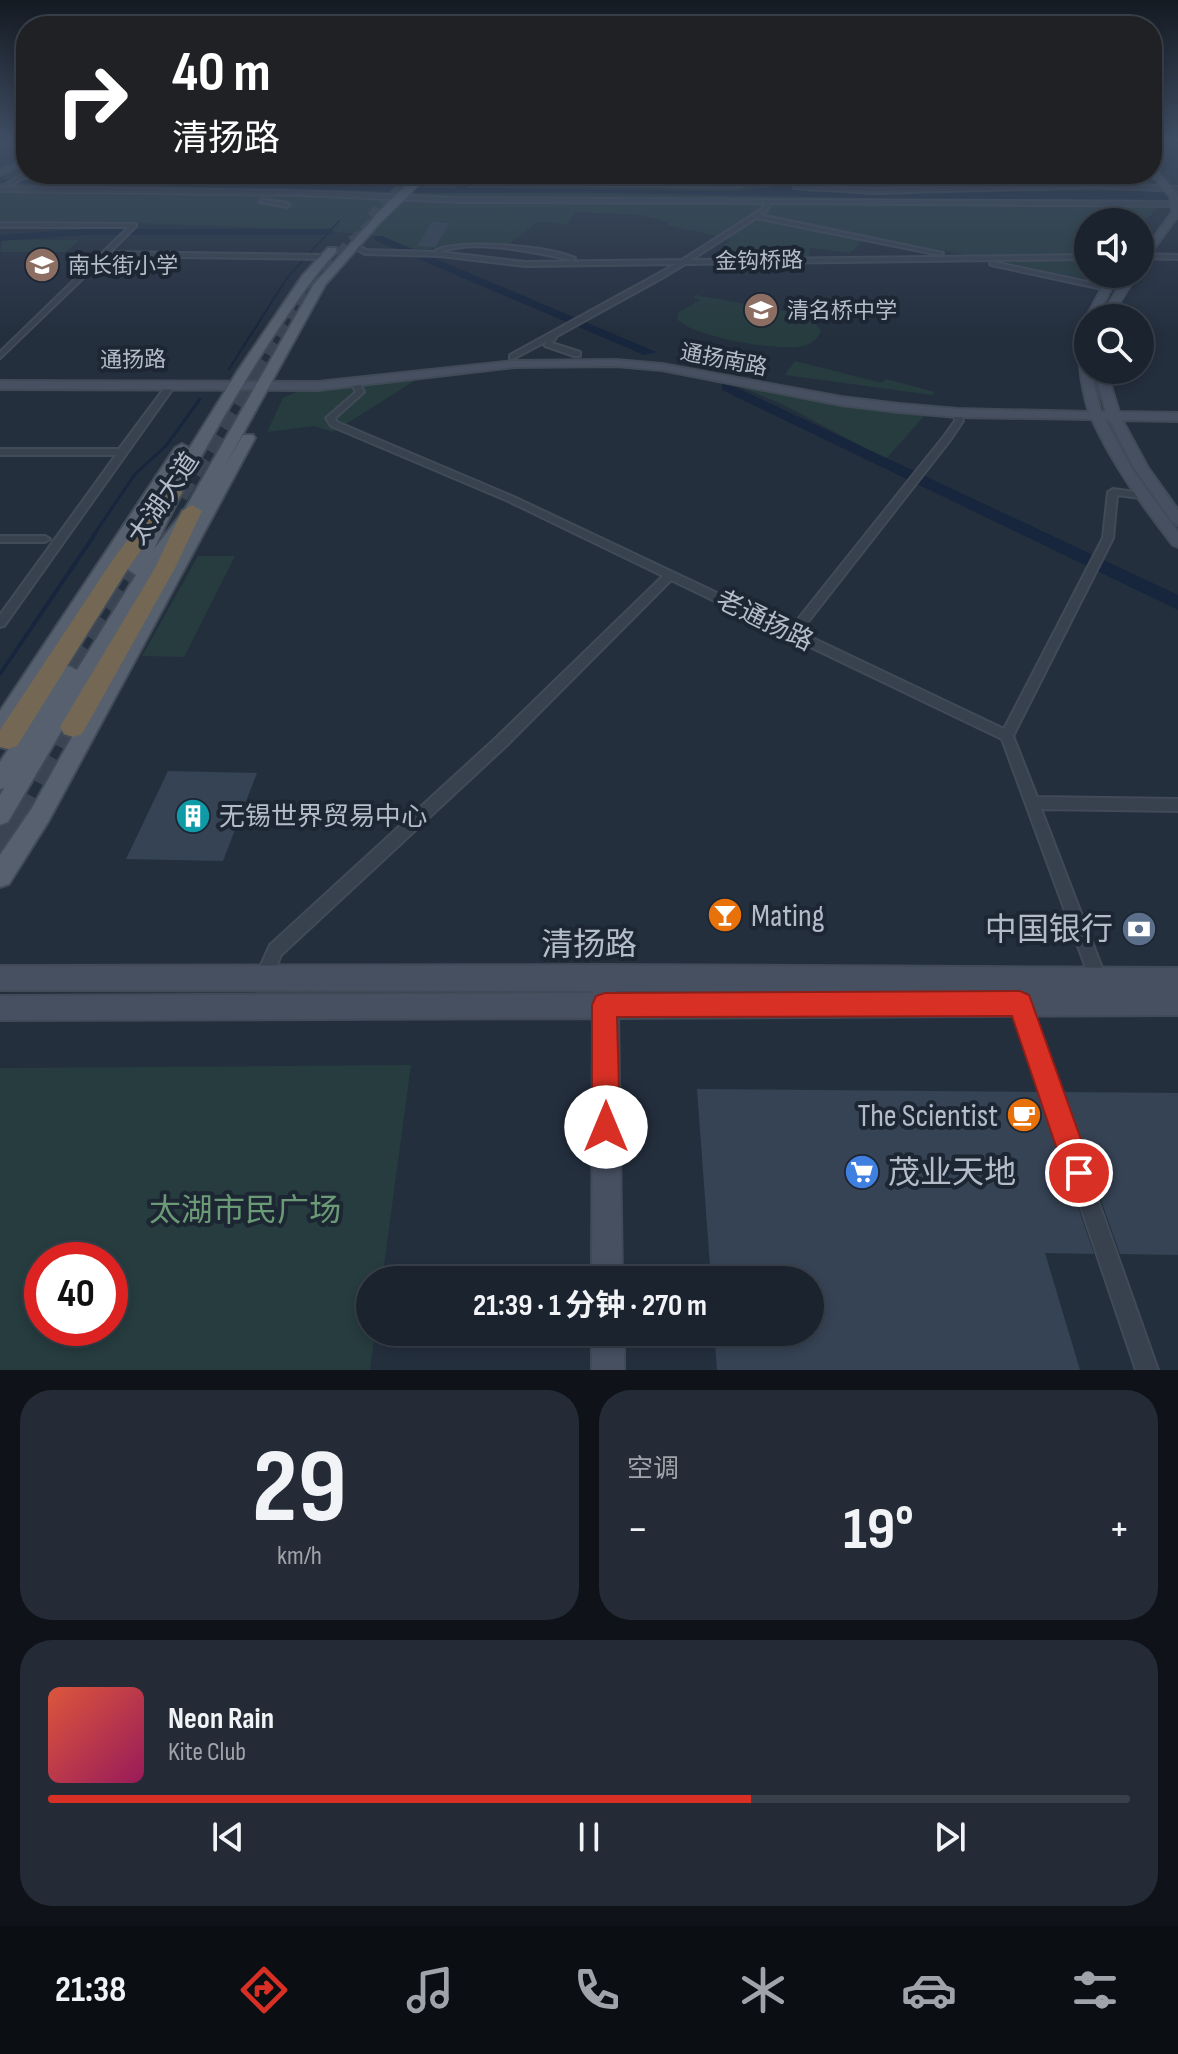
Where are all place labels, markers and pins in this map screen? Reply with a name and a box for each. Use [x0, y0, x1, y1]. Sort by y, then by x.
school or university icon: 南长街小学 [23, 246, 61, 284]
place label: 南长街小学 [68, 253, 178, 280]
school or university icon: 清名桥中学 [742, 291, 780, 329]
place label: 清名桥中学 [787, 298, 897, 325]
building icon: 无锡世界贸易中心 [174, 797, 212, 835]
place label: 无锡世界贸易中心 [219, 802, 427, 833]
bar icon: Mating [706, 896, 744, 934]
place label: Mating [751, 897, 825, 936]
bank icon: 中国银行 [1120, 910, 1158, 948]
place label: 中国银行 [985, 911, 1113, 950]
cafe icon: The Scientist [1005, 1096, 1043, 1134]
place label: The Scientist [857, 1097, 998, 1136]
pin [1045, 1139, 1113, 1207]
supermarket icon: 茂业天地 [843, 1153, 881, 1191]
place label: 茂业天地 [888, 1154, 1016, 1193]

